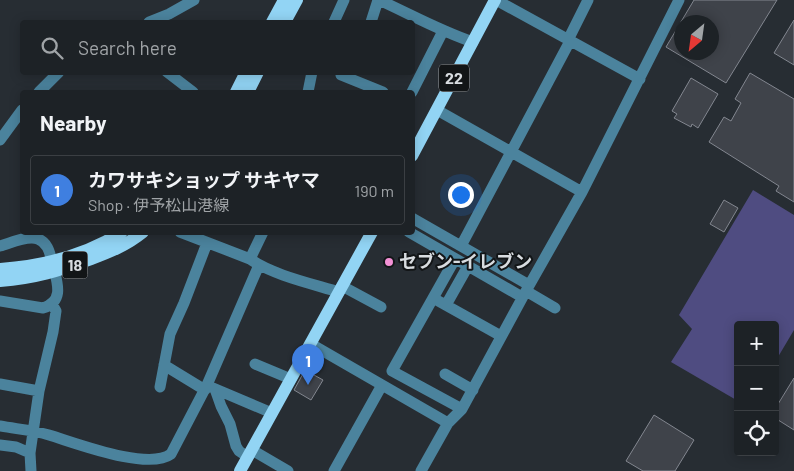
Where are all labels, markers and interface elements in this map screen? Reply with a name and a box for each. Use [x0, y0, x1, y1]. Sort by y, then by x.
north arrow [674, 15, 719, 60]
search box [20, 20, 415, 75]
icon: search [38, 34, 66, 62]
text: Search here [78, 36, 177, 59]
road number: 22 [439, 64, 469, 92]
text: Nearby [40, 110, 106, 135]
text: カワサキショップ サキヤマ [88, 168, 320, 191]
text: 1 [54, 181, 60, 200]
text: 190 m [355, 181, 394, 200]
your location [448, 182, 474, 208]
text: Shop · 伊予松山港線 [88, 195, 229, 214]
place label: セブン-イレブン [399, 250, 532, 272]
road number: 18 [62, 252, 88, 278]
marker: セブン-イレブン [383, 256, 395, 268]
map controls [734, 321, 779, 456]
button: + [734, 321, 779, 366]
pin: 1 [292, 344, 324, 385]
button: − [734, 366, 779, 411]
button: locate [734, 411, 779, 456]

